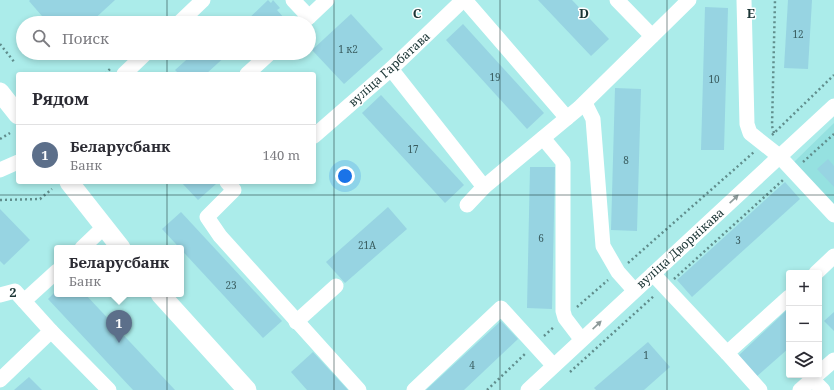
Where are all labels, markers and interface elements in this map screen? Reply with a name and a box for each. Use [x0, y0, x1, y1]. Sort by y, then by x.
text: C [413, 4, 422, 22]
text: D [579, 4, 589, 22]
text: E [747, 4, 756, 22]
search box [16, 16, 316, 60]
icon: search [30, 27, 52, 49]
house number: 12 [792, 27, 804, 41]
text: Поиск [62, 28, 109, 48]
street label: вуліца Гарбатава [344, 28, 434, 110]
house number: 1 к2 [338, 42, 358, 56]
house number: 19 [489, 70, 501, 84]
house number: 10 [708, 72, 720, 86]
text: Рядом [32, 87, 89, 110]
text: Беларусбанк [70, 136, 170, 156]
house number: 17 [407, 142, 419, 156]
text: 1 [41, 146, 49, 164]
text: 140 m [263, 146, 300, 164]
house number: 8 [623, 153, 629, 167]
text: Банк [70, 156, 102, 174]
your location [335, 166, 355, 186]
one-way arrow [729, 195, 738, 204]
street label: вуліца Дворнікава [632, 204, 728, 292]
house number: 6 [538, 231, 544, 245]
house number: 3 [735, 233, 741, 247]
house number: 21А [358, 238, 377, 252]
popup [54, 245, 184, 297]
text: Беларусбанк [69, 252, 169, 272]
map controls [786, 270, 822, 378]
button: + [786, 270, 822, 306]
text: Банк [69, 272, 101, 290]
house number: 23 [225, 278, 237, 292]
text: 2 [9, 283, 17, 301]
button: − [786, 306, 822, 342]
pin: 1 [106, 310, 132, 343]
one-way arrow [592, 320, 602, 330]
button: layers [786, 342, 822, 378]
house number: 1 [643, 348, 649, 362]
house number: 4 [469, 358, 475, 372]

